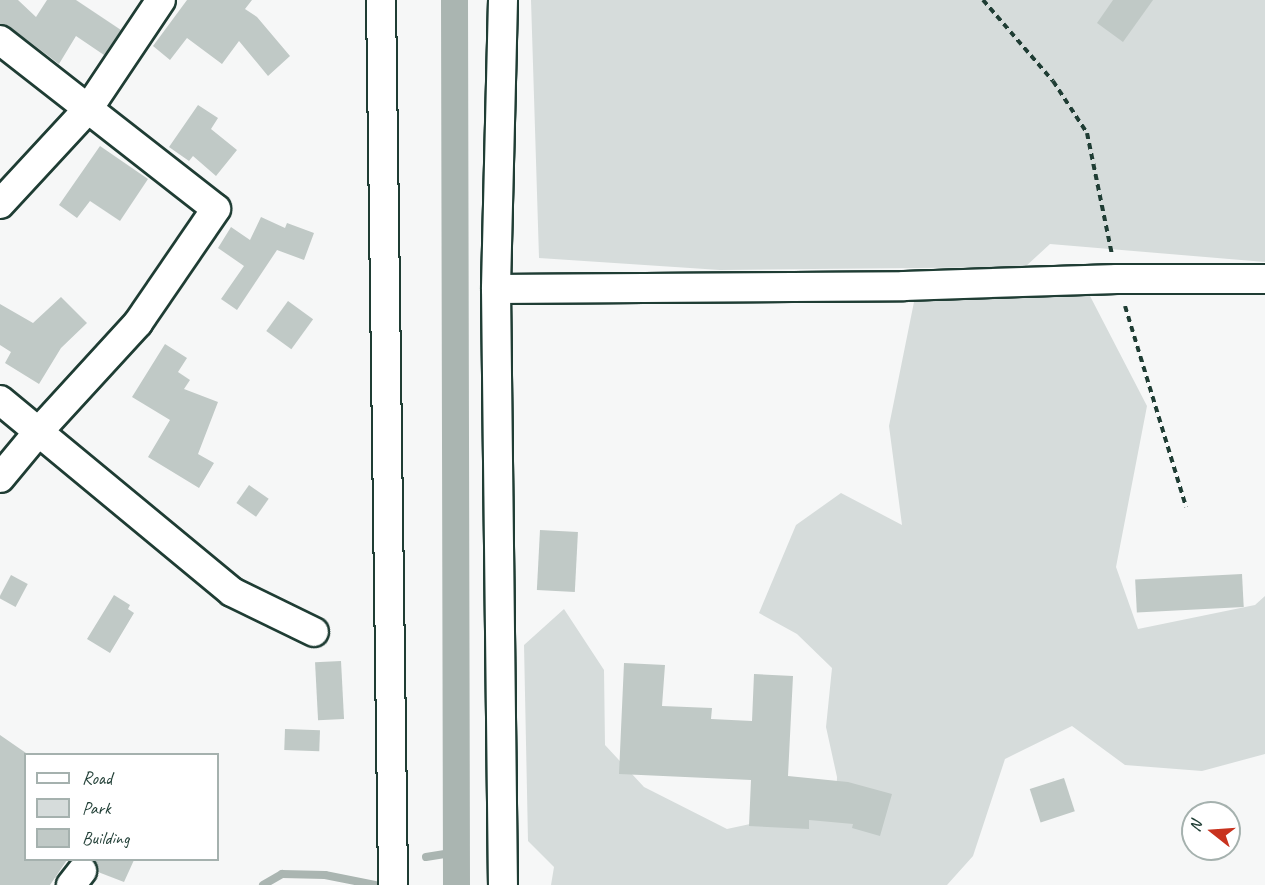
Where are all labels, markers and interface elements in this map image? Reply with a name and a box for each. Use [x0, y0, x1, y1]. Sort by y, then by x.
legend [24, 753, 219, 861]
text: Road [82, 767, 112, 789]
text: Park [82, 797, 111, 819]
north arrow [1181, 801, 1241, 861]
text: N [1185, 819, 1207, 834]
text: Building [82, 827, 129, 849]

